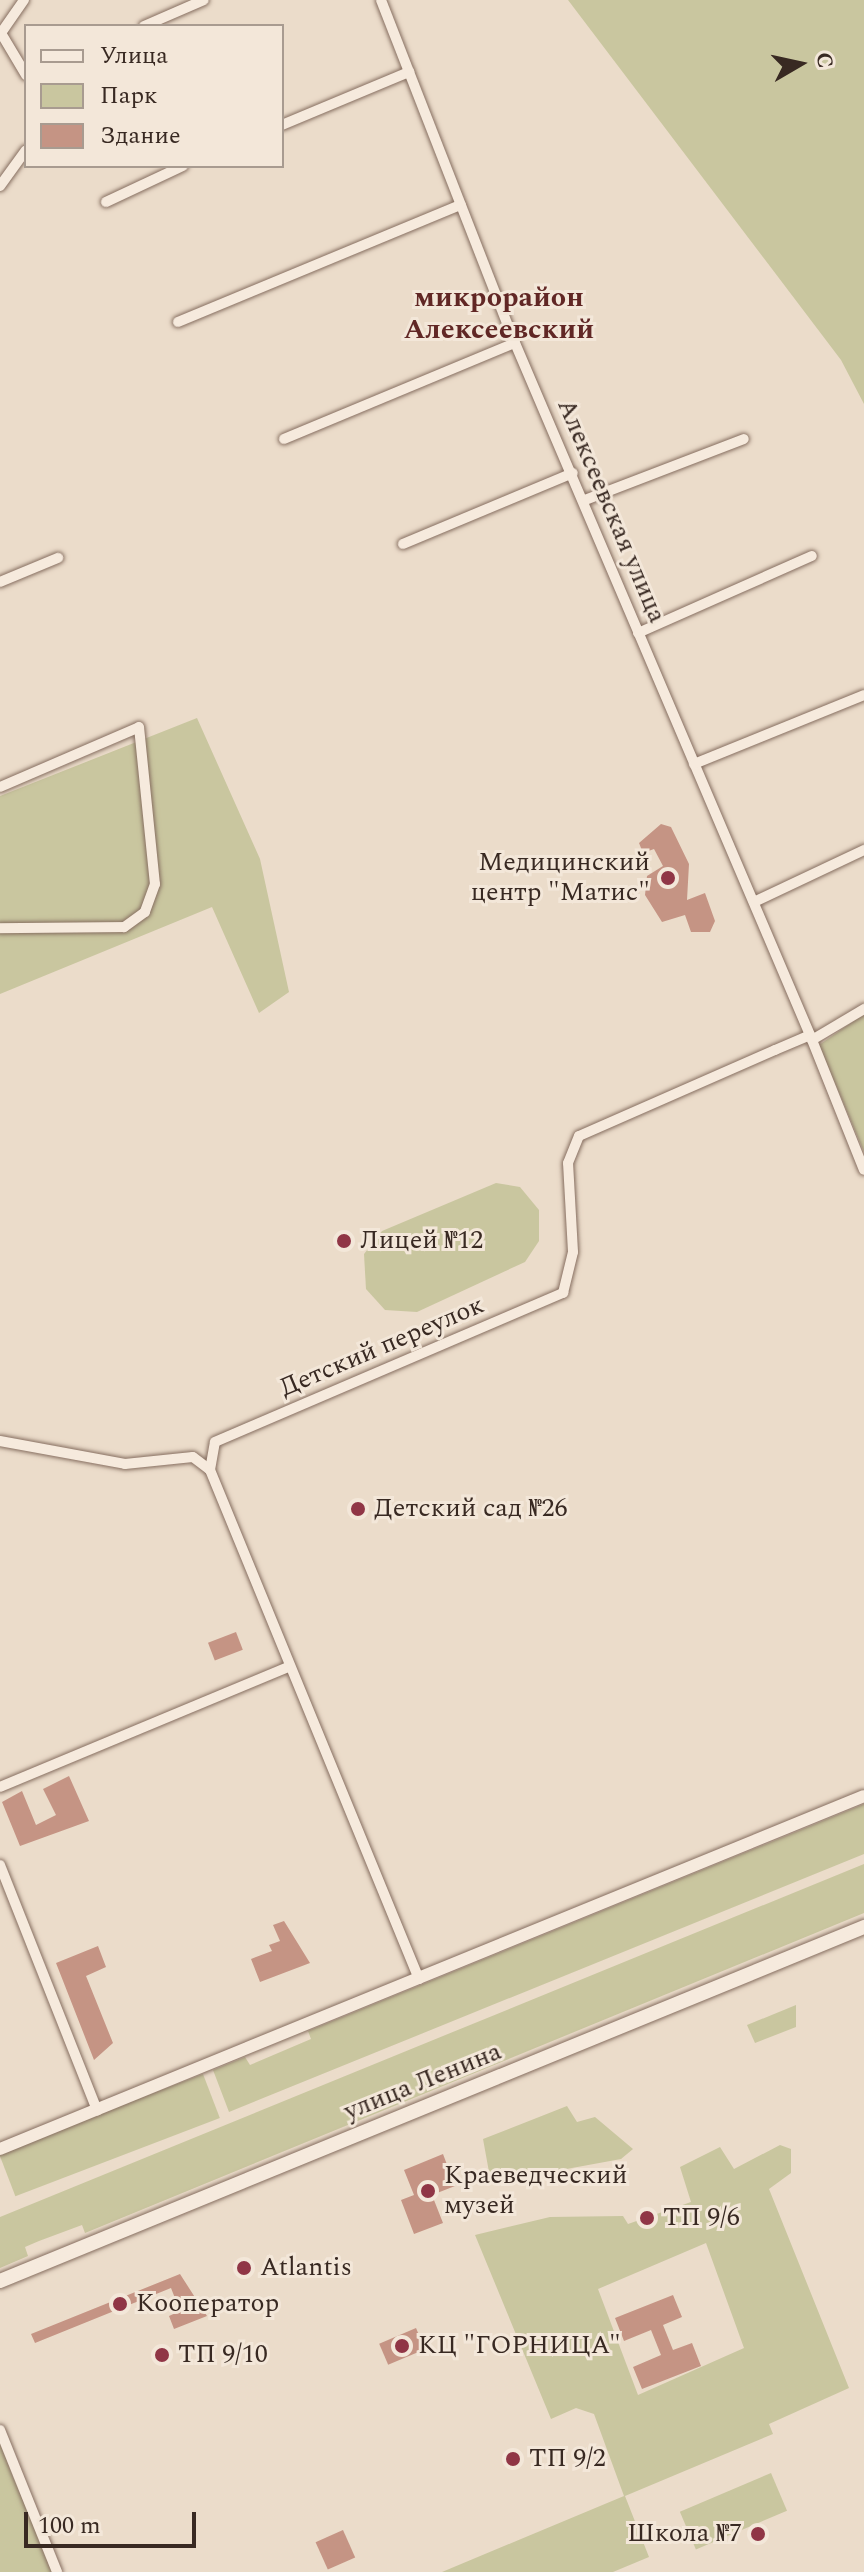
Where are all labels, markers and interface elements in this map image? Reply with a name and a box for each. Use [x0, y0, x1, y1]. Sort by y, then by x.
legend [24, 24, 284, 168]
north arrow [760, 24, 840, 104]
text: Улица [100, 38, 168, 74]
text: С [807, 50, 842, 70]
text: Парк [100, 78, 157, 114]
text: Здание [100, 118, 181, 154]
district label: микрорайон Алексеевский [404, 281, 594, 347]
street label: Алексеевская улица [550, 394, 672, 628]
place label: Медицинский центр "Матис" [471, 847, 650, 908]
marker: Медицинский центр "Матис" [657, 867, 679, 889]
place label: Лицей №12 [360, 1225, 483, 1257]
marker: Лицей №12 [335, 1232, 353, 1250]
street label: Детский переулок [275, 1290, 489, 1404]
place label: Детский сад №26 [374, 1493, 568, 1525]
marker: Детский сад №26 [349, 1500, 367, 1518]
street label: улица Ленина [340, 2036, 506, 2128]
place label: Краеведческий музей [444, 2160, 627, 2222]
marker: Краеведческий музей [419, 2182, 437, 2200]
place label: ТП 9/6 [663, 2202, 740, 2234]
marker: ТП 9/6 [638, 2209, 656, 2227]
place label: Atlantis [260, 2252, 352, 2284]
marker: Atlantis [235, 2259, 253, 2277]
place label: Кооператор [136, 2288, 279, 2320]
marker: Кооператор [111, 2295, 129, 2313]
place label: КЦ "ГОРНИЦА" [418, 2330, 621, 2362]
marker: КЦ "ГОРНИЦА" [393, 2337, 411, 2355]
place label: ТП 9/10 [178, 2339, 268, 2371]
marker: ТП 9/10 [153, 2346, 171, 2364]
place label: ТП 9/2 [529, 2443, 606, 2475]
marker: ТП 9/2 [504, 2450, 522, 2468]
scale bar [28, 2496, 200, 2546]
text: 100 m [38, 2508, 101, 2544]
place label: Школа №7 [627, 2518, 742, 2550]
marker: Школа №7 [749, 2525, 767, 2543]

